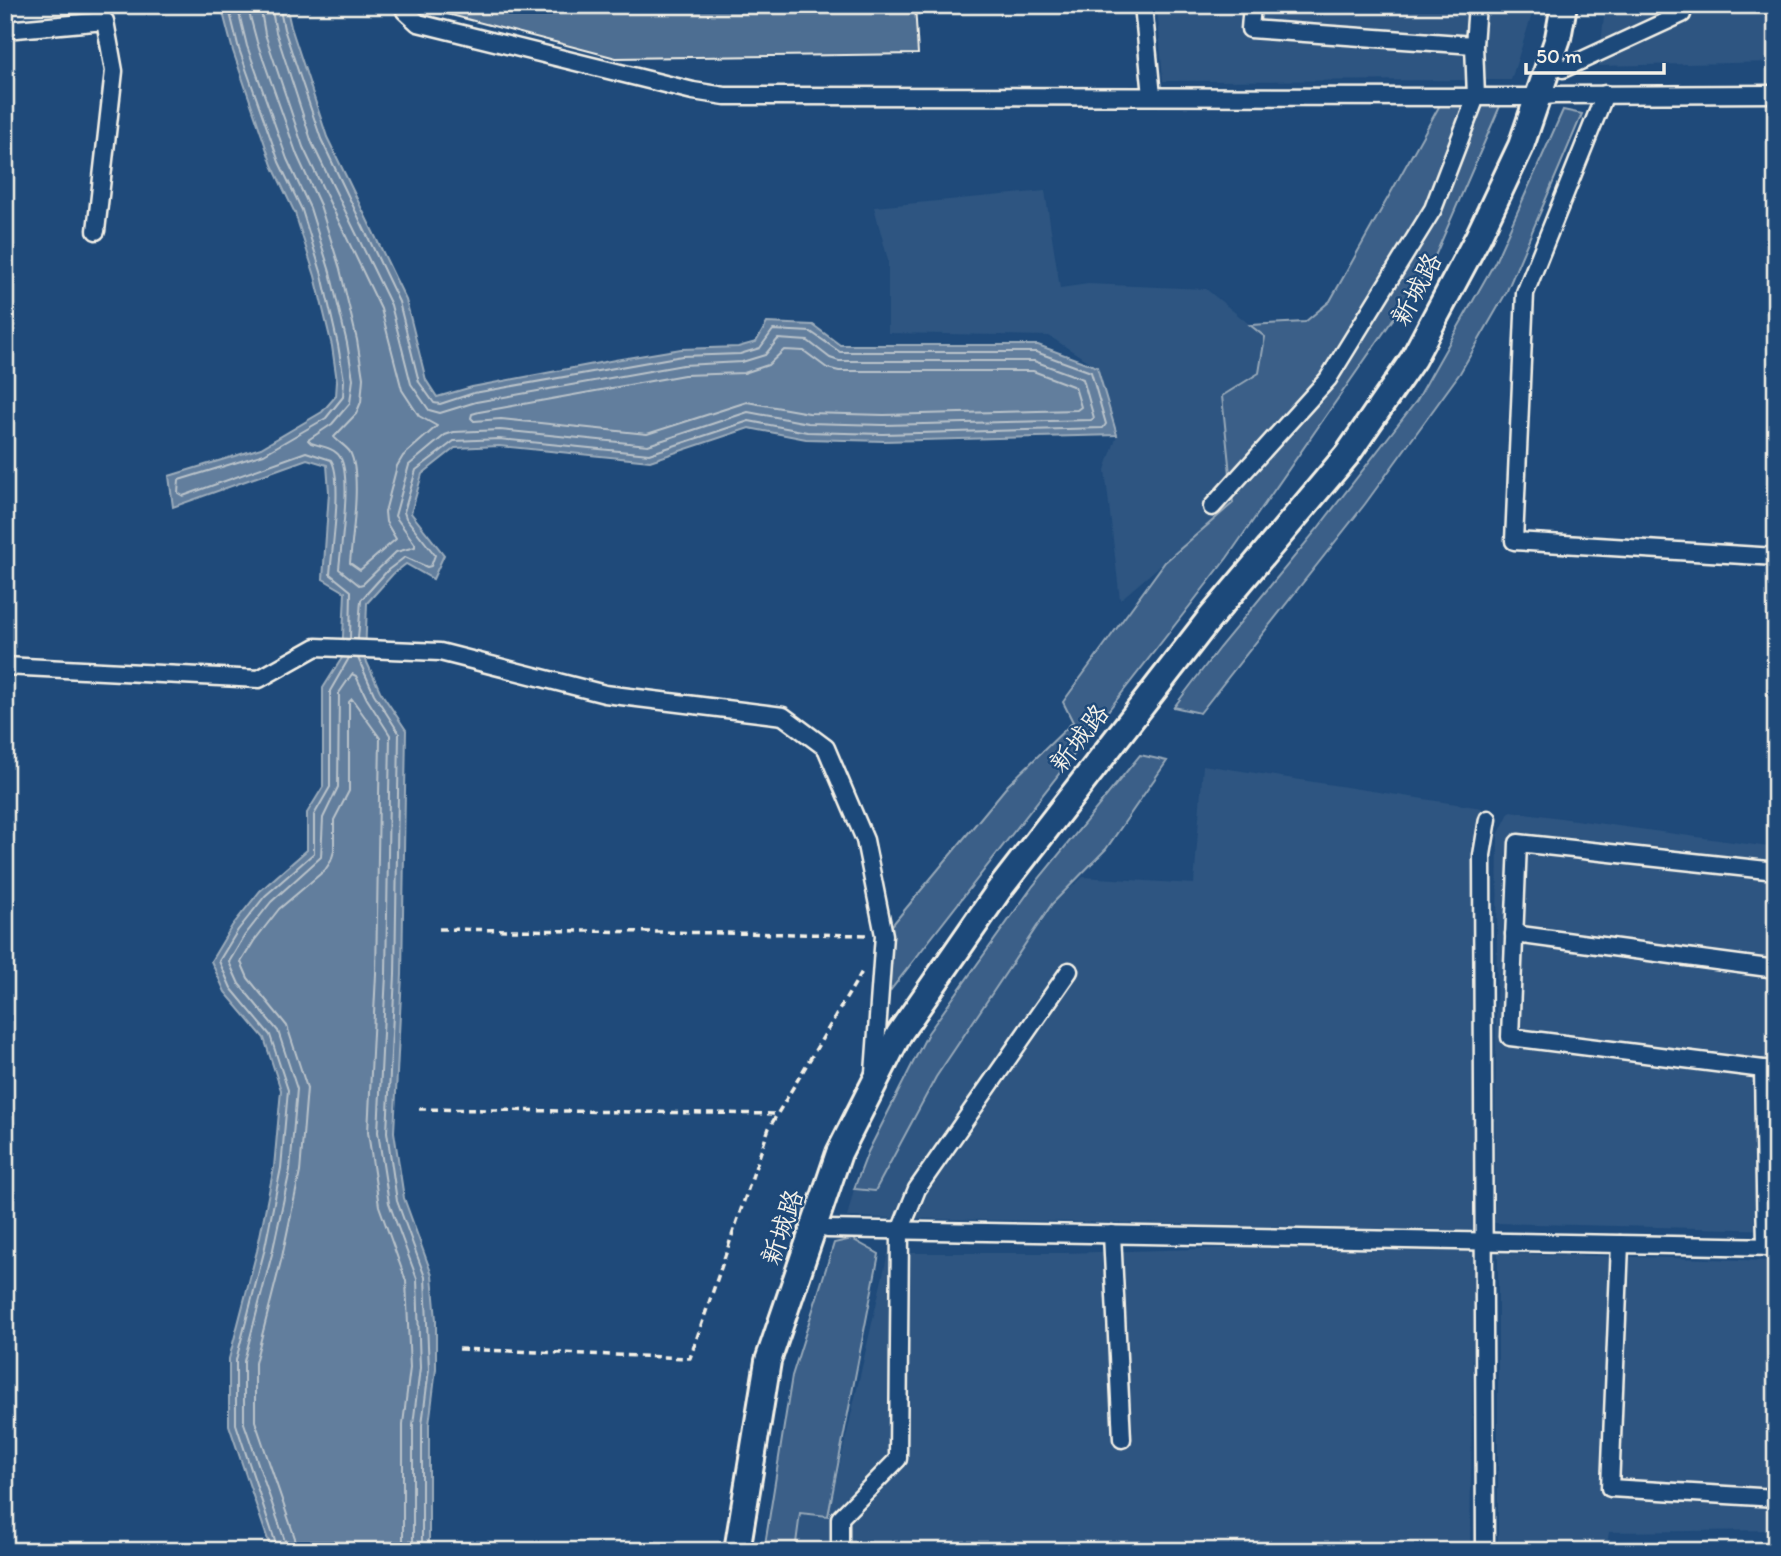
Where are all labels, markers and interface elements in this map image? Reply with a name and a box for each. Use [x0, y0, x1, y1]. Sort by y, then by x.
scale bar [1526, 32, 1664, 76]
text: 50 m [1536, 43, 1583, 68]
street label: 新城路 [1384, 247, 1448, 331]
street label: 新城路 [1042, 697, 1116, 779]
street label: 新城路 [754, 1185, 810, 1269]

